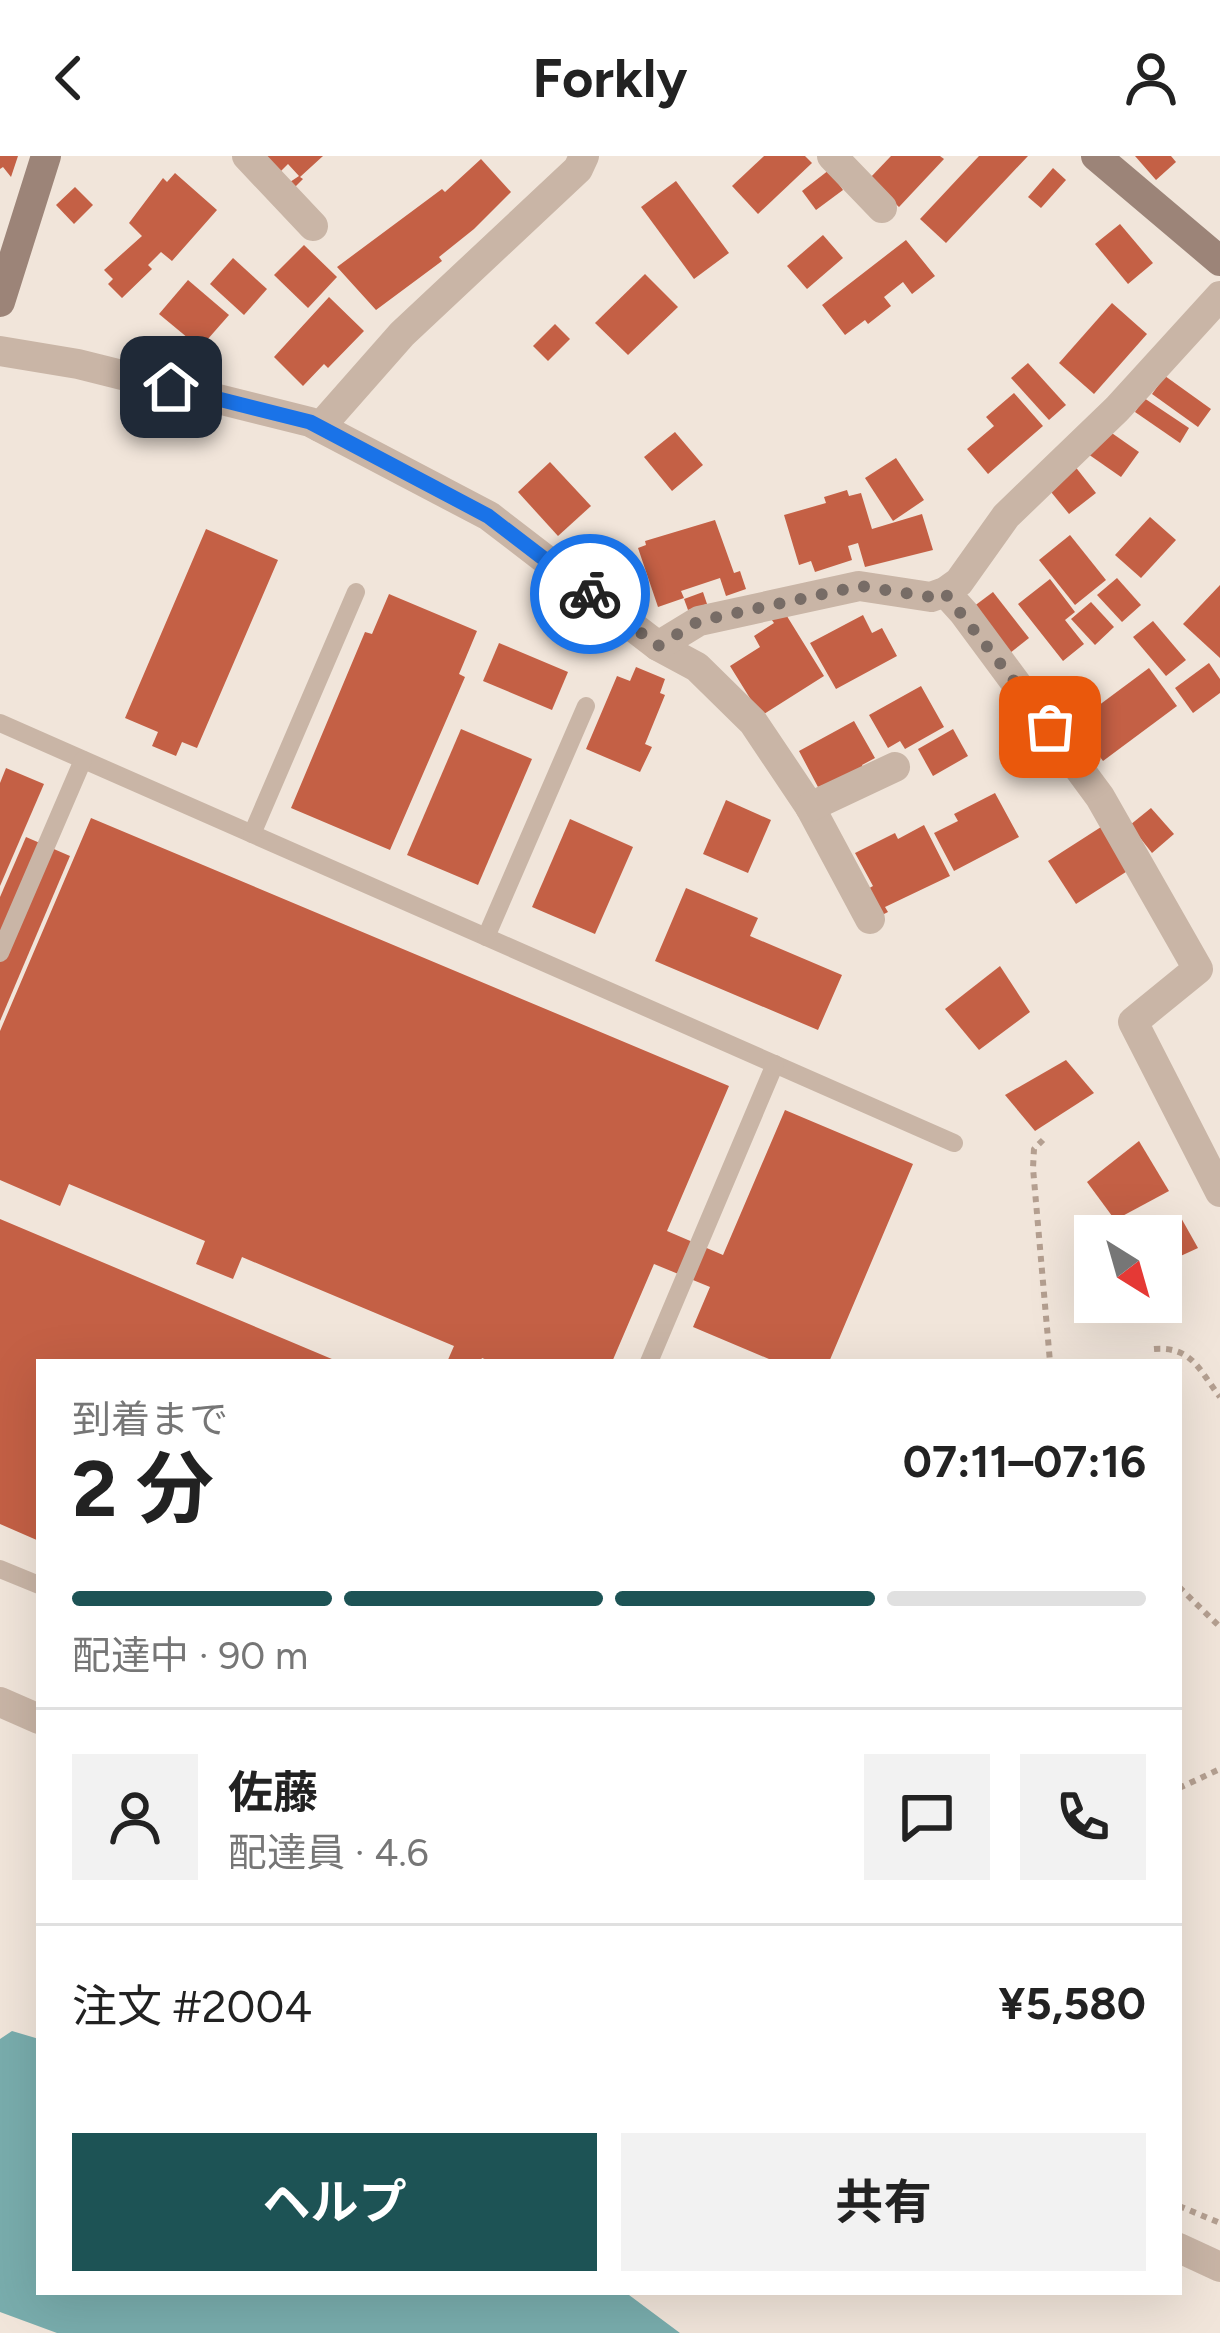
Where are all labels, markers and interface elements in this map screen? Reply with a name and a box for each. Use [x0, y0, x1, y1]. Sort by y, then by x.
icon: back [36, 45, 102, 111]
icon: person [1118, 45, 1184, 111]
text: Forkly [533, 46, 687, 111]
pin [120, 336, 222, 438]
icon: home [138, 354, 204, 420]
courier [530, 534, 650, 654]
icon: bike [557, 561, 623, 627]
pin [999, 676, 1101, 778]
icon: bag [1017, 694, 1083, 760]
north arrow [1074, 1215, 1182, 1323]
map controls [1074, 1215, 1182, 1323]
text: 到着まで [72, 1396, 228, 1443]
text: 07:11–07:16 [903, 1434, 1146, 1488]
text: 2 分 [72, 1442, 214, 1536]
text: 配達中 · 90 m [72, 1632, 308, 1679]
button: person [72, 1754, 198, 1880]
button: chat [864, 1754, 990, 1880]
button: phone [1020, 1754, 1146, 1880]
text: 佐藤 [228, 1765, 318, 1819]
text: 配達員 · 4.6 [228, 1829, 429, 1876]
text: ¥5,580 [999, 1976, 1146, 2030]
text: 注文 #2004 [72, 1979, 312, 2033]
button: ヘルプ [72, 2133, 597, 2271]
button: 共有 [621, 2133, 1146, 2271]

